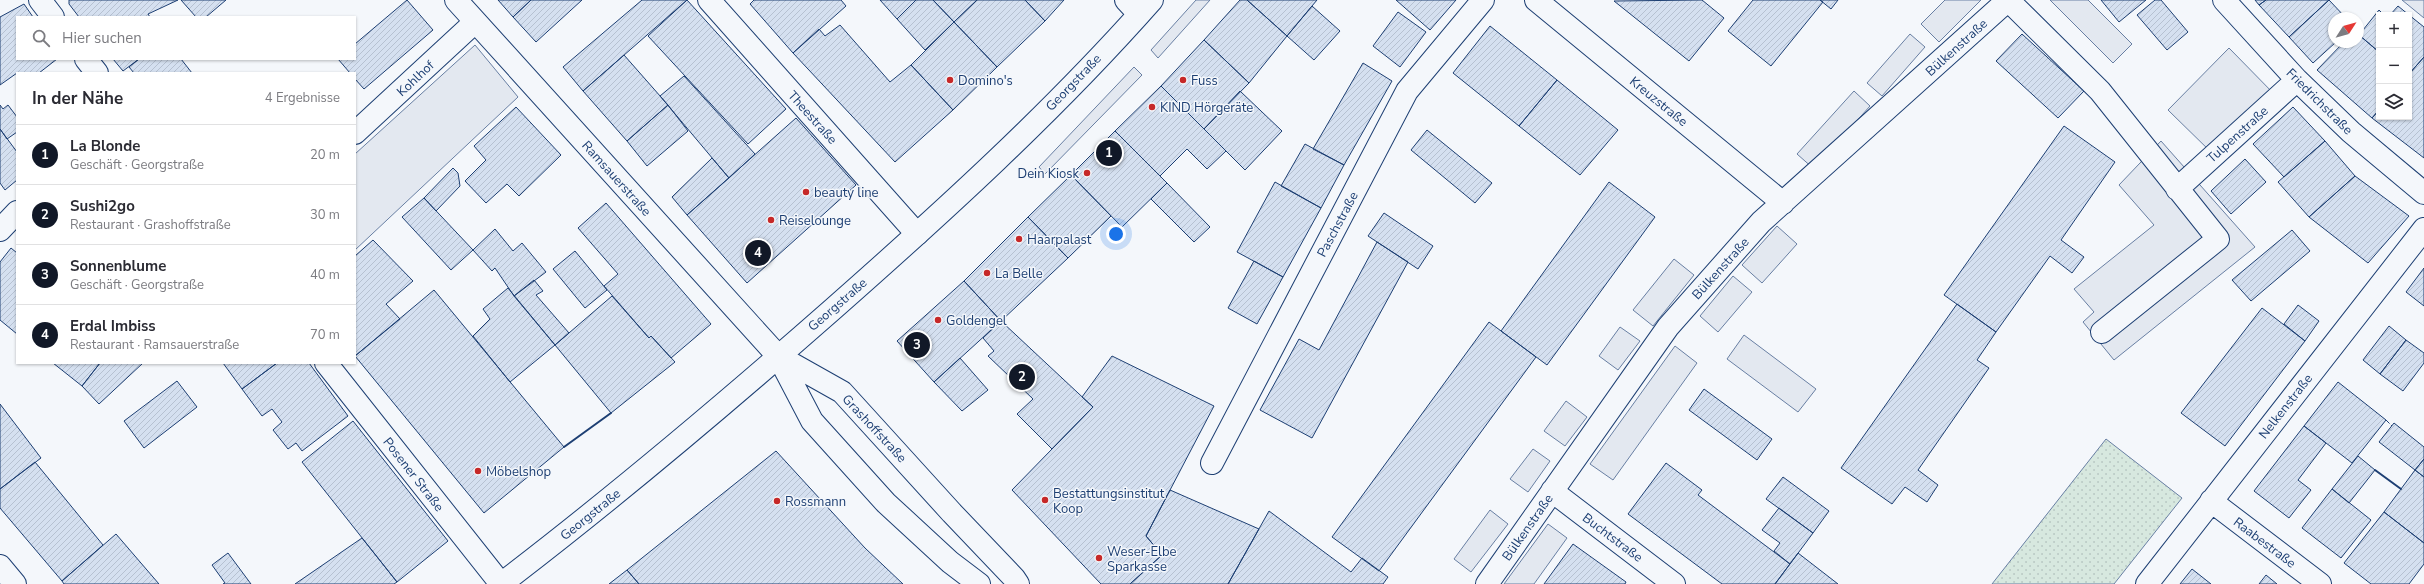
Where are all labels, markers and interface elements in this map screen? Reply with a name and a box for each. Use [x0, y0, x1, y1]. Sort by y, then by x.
north arrow [2328, 12, 2364, 48]
map controls [2376, 12, 2412, 120]
button: + [2376, 12, 2412, 48]
street label: Bülkenstraße [1922, 15, 1992, 80]
search box [16, 16, 356, 60]
icon: search [30, 27, 52, 49]
text: Hier suchen [62, 28, 142, 48]
button: − [2376, 48, 2412, 84]
street label: Georgstraße [1042, 50, 1106, 115]
street label: Kohlhof [393, 56, 439, 101]
street label: Friedrichstraße [2282, 64, 2357, 139]
place label: Domino's [958, 72, 1013, 90]
place label: Fuss [1191, 72, 1218, 90]
street label: Kreuzstraße [1626, 73, 1691, 131]
marker: Domino's [945, 75, 955, 85]
marker: Fuss [1178, 75, 1188, 85]
button: layers [2376, 84, 2412, 120]
text: In der Nähe [32, 87, 123, 110]
street label: Theestraße [783, 87, 841, 148]
text: 4 Ergebnisse [265, 89, 340, 107]
place label: KIND Hörgeräte [1160, 99, 1253, 117]
marker: KIND Hörgeräte [1147, 102, 1157, 112]
street label: Tulpenstraße [2203, 102, 2272, 167]
text: La Blonde [70, 136, 140, 156]
street label: Ramsauerstraße [578, 137, 655, 220]
pin: 1 [1096, 138, 1122, 168]
text: 1 [41, 146, 49, 164]
text: 20 m [310, 146, 340, 164]
text: Geschäft · Georgstraße [70, 156, 204, 174]
place label: Dein Kiosk [1018, 165, 1079, 183]
marker: Dein Kiosk [1082, 168, 1092, 178]
place label: beauty line [814, 184, 879, 202]
marker: beauty line [801, 187, 811, 197]
street label: Paschstraße [1313, 189, 1363, 260]
text: Sushi2go [70, 196, 135, 216]
text: 2 [41, 206, 49, 224]
text: 30 m [310, 206, 340, 224]
place label: Reiselounge [779, 212, 851, 230]
marker: Reiselounge [766, 215, 776, 225]
text: Restaurant · Grashoffstraße [70, 216, 231, 234]
your location [1106, 224, 1126, 244]
place label: Haarpalast [1027, 231, 1092, 249]
marker: Haarpalast [1014, 234, 1024, 244]
street label: Bülkenstraße [1688, 234, 1753, 304]
pin: 4 [745, 238, 771, 268]
text: Sonnenblume [70, 256, 166, 276]
place label: La Belle [995, 265, 1043, 283]
text: 3 [41, 266, 49, 284]
text: 40 m [310, 266, 340, 284]
marker: La Belle [982, 268, 992, 278]
street label: Georgstraße [804, 274, 871, 335]
text: Geschäft · Georgstraße [70, 276, 204, 294]
place label: Goldengel [946, 312, 1007, 330]
marker: Goldengel [933, 315, 943, 325]
text: Erdal Imbiss [70, 316, 156, 336]
text: 4 [41, 326, 49, 344]
text: 70 m [310, 326, 340, 344]
pin: 3 [904, 330, 930, 360]
text: Restaurant · Ramsauerstraße [70, 336, 239, 354]
pin: 2 [1009, 362, 1035, 392]
street label: Nelkenstraße [2255, 370, 2317, 443]
street label: Grashoffstraße [838, 391, 911, 467]
street label: Posener Straße [379, 434, 448, 516]
place label: Möbelshop [486, 463, 551, 481]
marker: Möbelshop [473, 466, 483, 476]
street label: Georgstraße [557, 485, 625, 545]
place label: Bestattungsinstitut Koop [1053, 485, 1165, 518]
street label: Bülkenstraße [1498, 491, 1558, 565]
place label: Rossmann [785, 493, 846, 511]
marker: Bestattungsinstitut Koop [1040, 495, 1050, 505]
marker: Rossmann [772, 496, 782, 506]
street label: Buchtstraße [1579, 509, 1646, 566]
street label: Raabestraße [2229, 513, 2299, 572]
place label: Weser-Elbe Sparkasse [1107, 543, 1177, 576]
marker: Weser-Elbe Sparkasse [1094, 553, 1104, 563]

